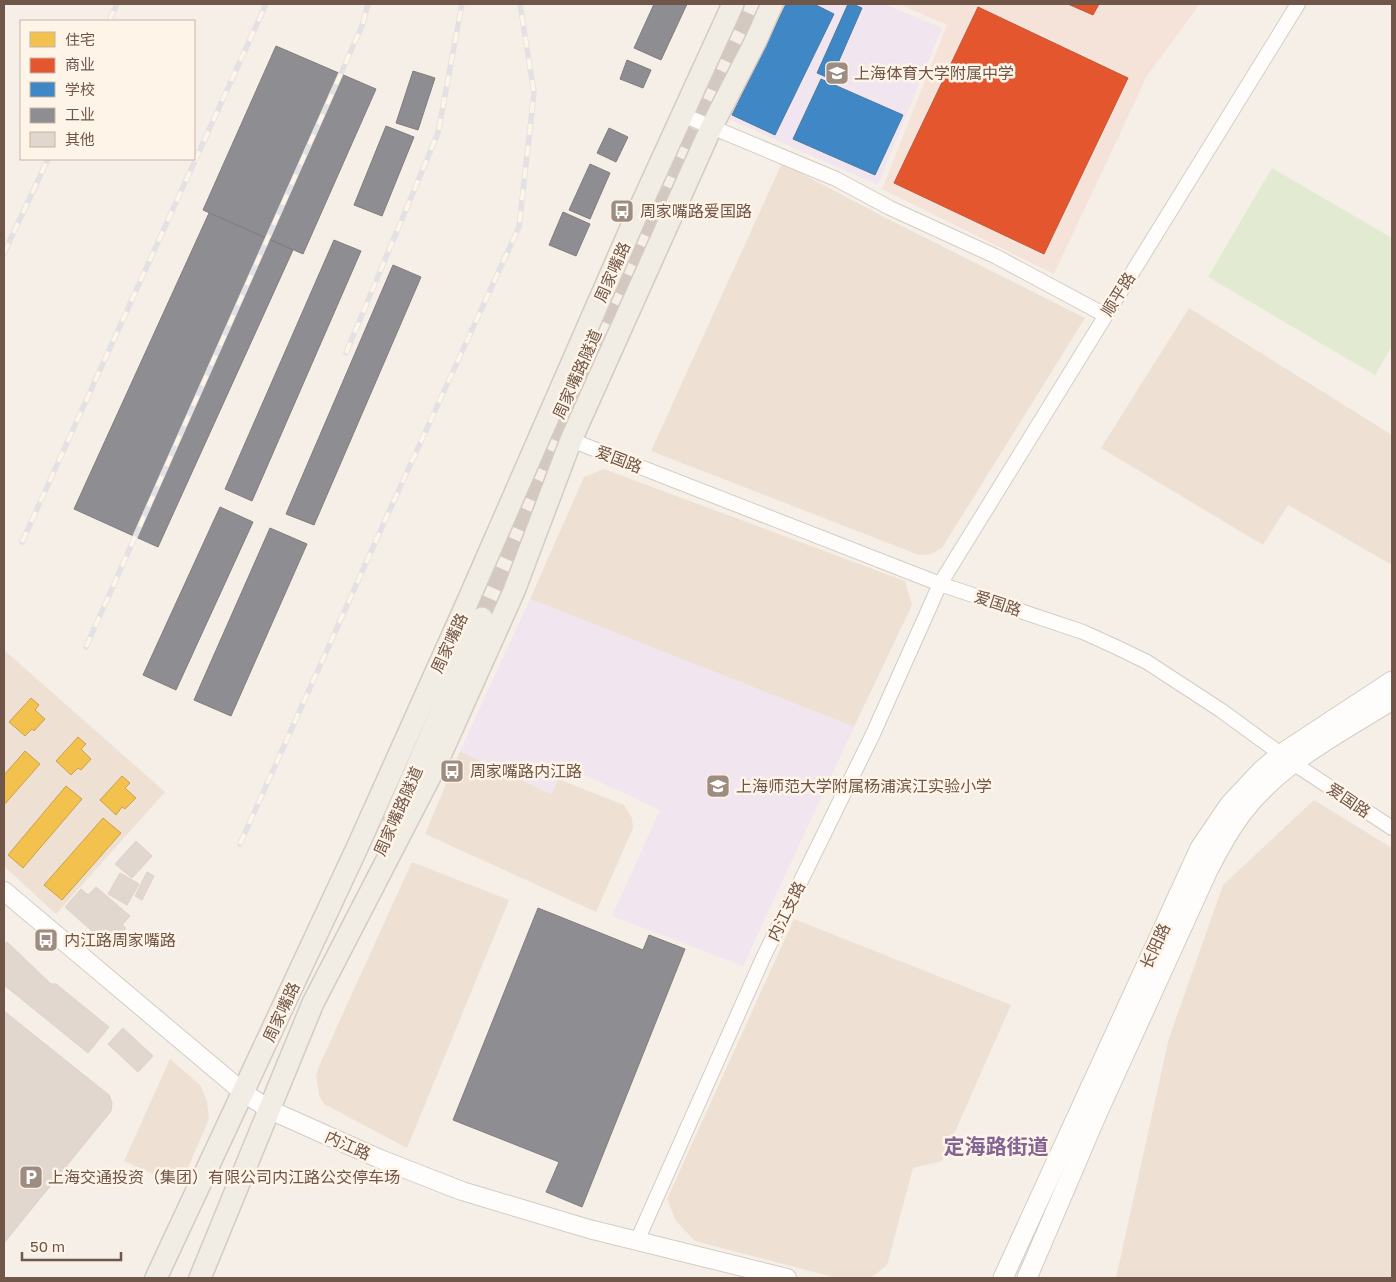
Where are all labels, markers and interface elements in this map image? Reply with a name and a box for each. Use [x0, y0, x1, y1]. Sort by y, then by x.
legend [20, 20, 195, 160]
text: 住宅 [65, 30, 95, 48]
text: 商业 [65, 55, 95, 73]
school or university icon: 上海体育大学附属中学 [824, 60, 850, 86]
place label: 上海体育大学附属中学 [854, 63, 1014, 83]
text: 学校 [65, 80, 95, 98]
text: 工业 [65, 105, 95, 123]
text: 其他 [65, 130, 95, 148]
bus stop icon: 周家嘴路爱国路 [609, 198, 635, 224]
place label: 周家嘴路爱国路 [640, 201, 752, 221]
street label: 周家嘴路 [590, 239, 634, 305]
street label: 顺平路 [1097, 268, 1139, 320]
street label: 周家嘴路隧道 [548, 326, 606, 422]
street label: 爱国路 [593, 441, 645, 477]
street label: 爱国路 [972, 586, 1024, 620]
street label: 周家嘴路 [426, 610, 472, 676]
bus stop icon: 周家嘴路内江路 [439, 758, 465, 784]
place label: 周家嘴路内江路 [470, 761, 582, 781]
street label: 周家嘴路隧道 [369, 763, 427, 859]
school or university icon: 上海师范大学附属杨浦滨江实验小学 [705, 773, 731, 799]
place label: 上海师范大学附属杨浦滨江实验小学 [736, 776, 992, 796]
street label: 爱国路 [1324, 778, 1374, 822]
street label: 内江支路 [763, 878, 809, 944]
street label: 长阳路 [1136, 920, 1174, 972]
bus stop icon: 内江路周家嘴路 [33, 927, 59, 953]
place label: 内江路周家嘴路 [64, 930, 176, 950]
street label: 周家嘴路 [258, 979, 304, 1045]
street label: 内江路 [322, 1126, 374, 1164]
district label: 定海路街道 [944, 1133, 1049, 1159]
parking icon: 上海交通投资（集团）有限公司内江路公交停车场 [18, 1164, 44, 1190]
place label: 上海交通投资（集团）有限公司内江路公交停车场 [48, 1167, 400, 1187]
scale bar [22, 1230, 121, 1262]
text: 50 m [30, 1237, 65, 1255]

